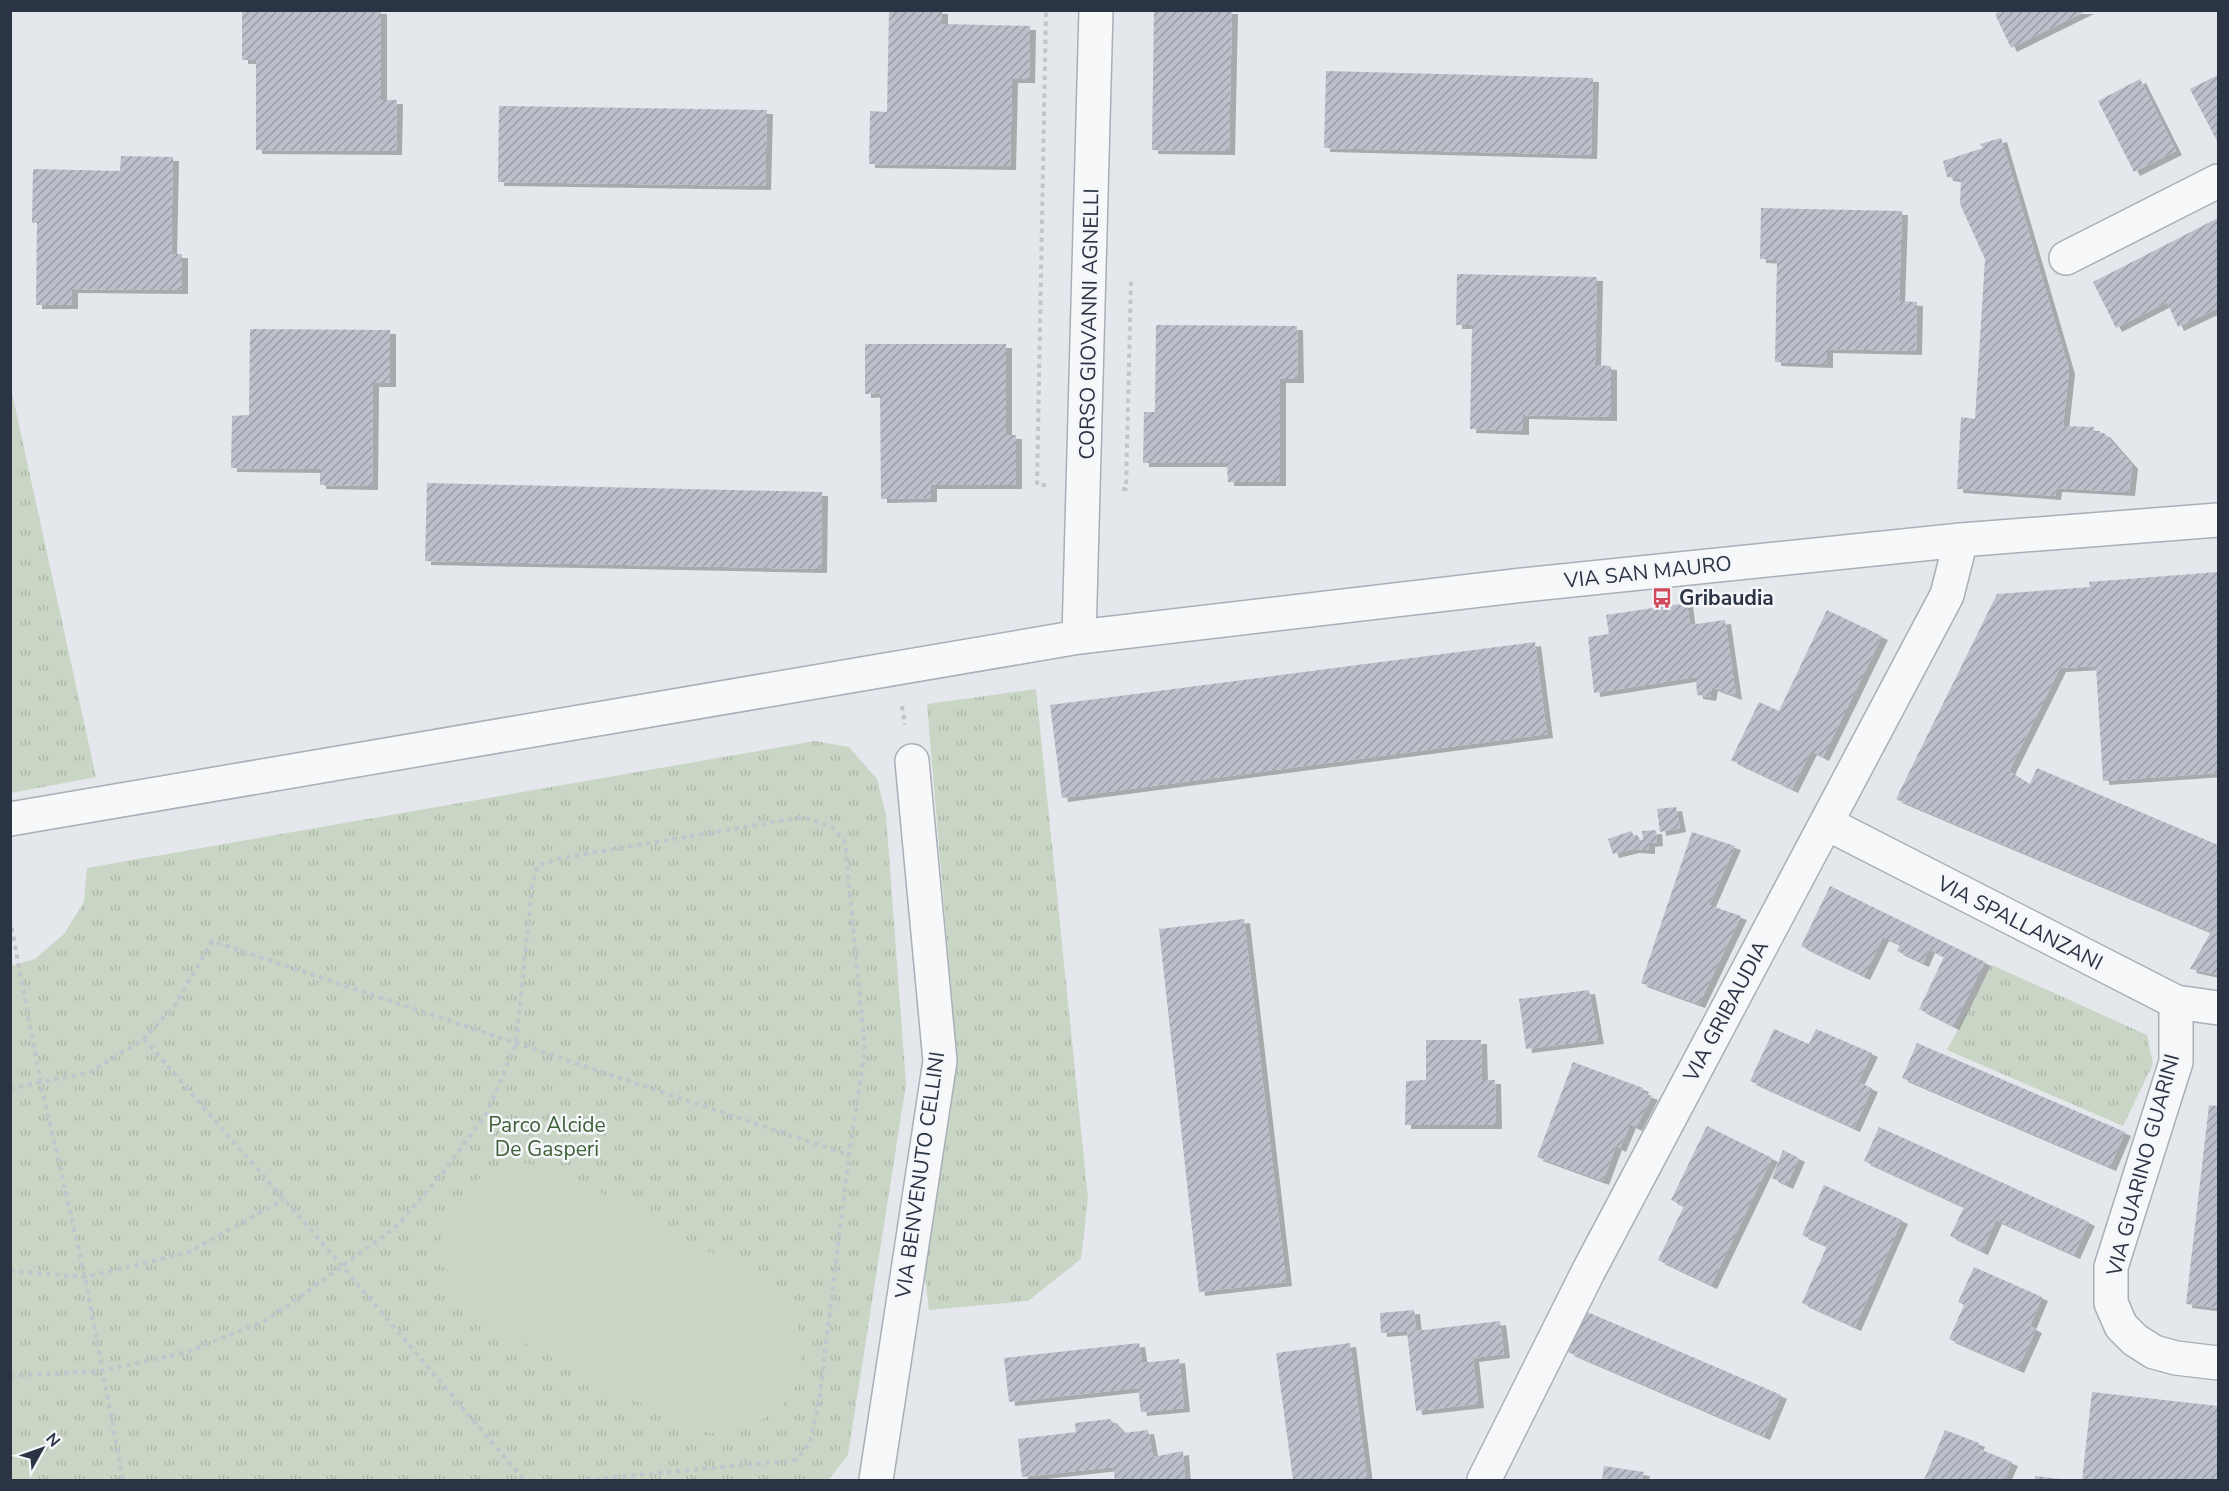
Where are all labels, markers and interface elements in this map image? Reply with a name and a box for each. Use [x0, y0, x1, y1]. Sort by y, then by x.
street label: CORSO GIOVANNI AGNELLI [1073, 188, 1105, 460]
street label: VIA SAN MAURO [1562, 549, 1733, 595]
place label: Gribaudia [1679, 584, 1774, 612]
bus stop icon: Gribaudia [1650, 586, 1674, 610]
street label: VIA SPALLANZANI [1932, 869, 2108, 977]
street label: VIA GRIBAUDIA [1677, 936, 1775, 1087]
street label: VIA BENVENUTO CELLINI [889, 1050, 951, 1301]
street label: VIA GUARINO GUARINI [2100, 1051, 2186, 1280]
park label: Parco Alcide De Gasperi [488, 1111, 606, 1163]
north arrow [12, 1419, 72, 1479]
text: N [40, 1428, 65, 1452]

